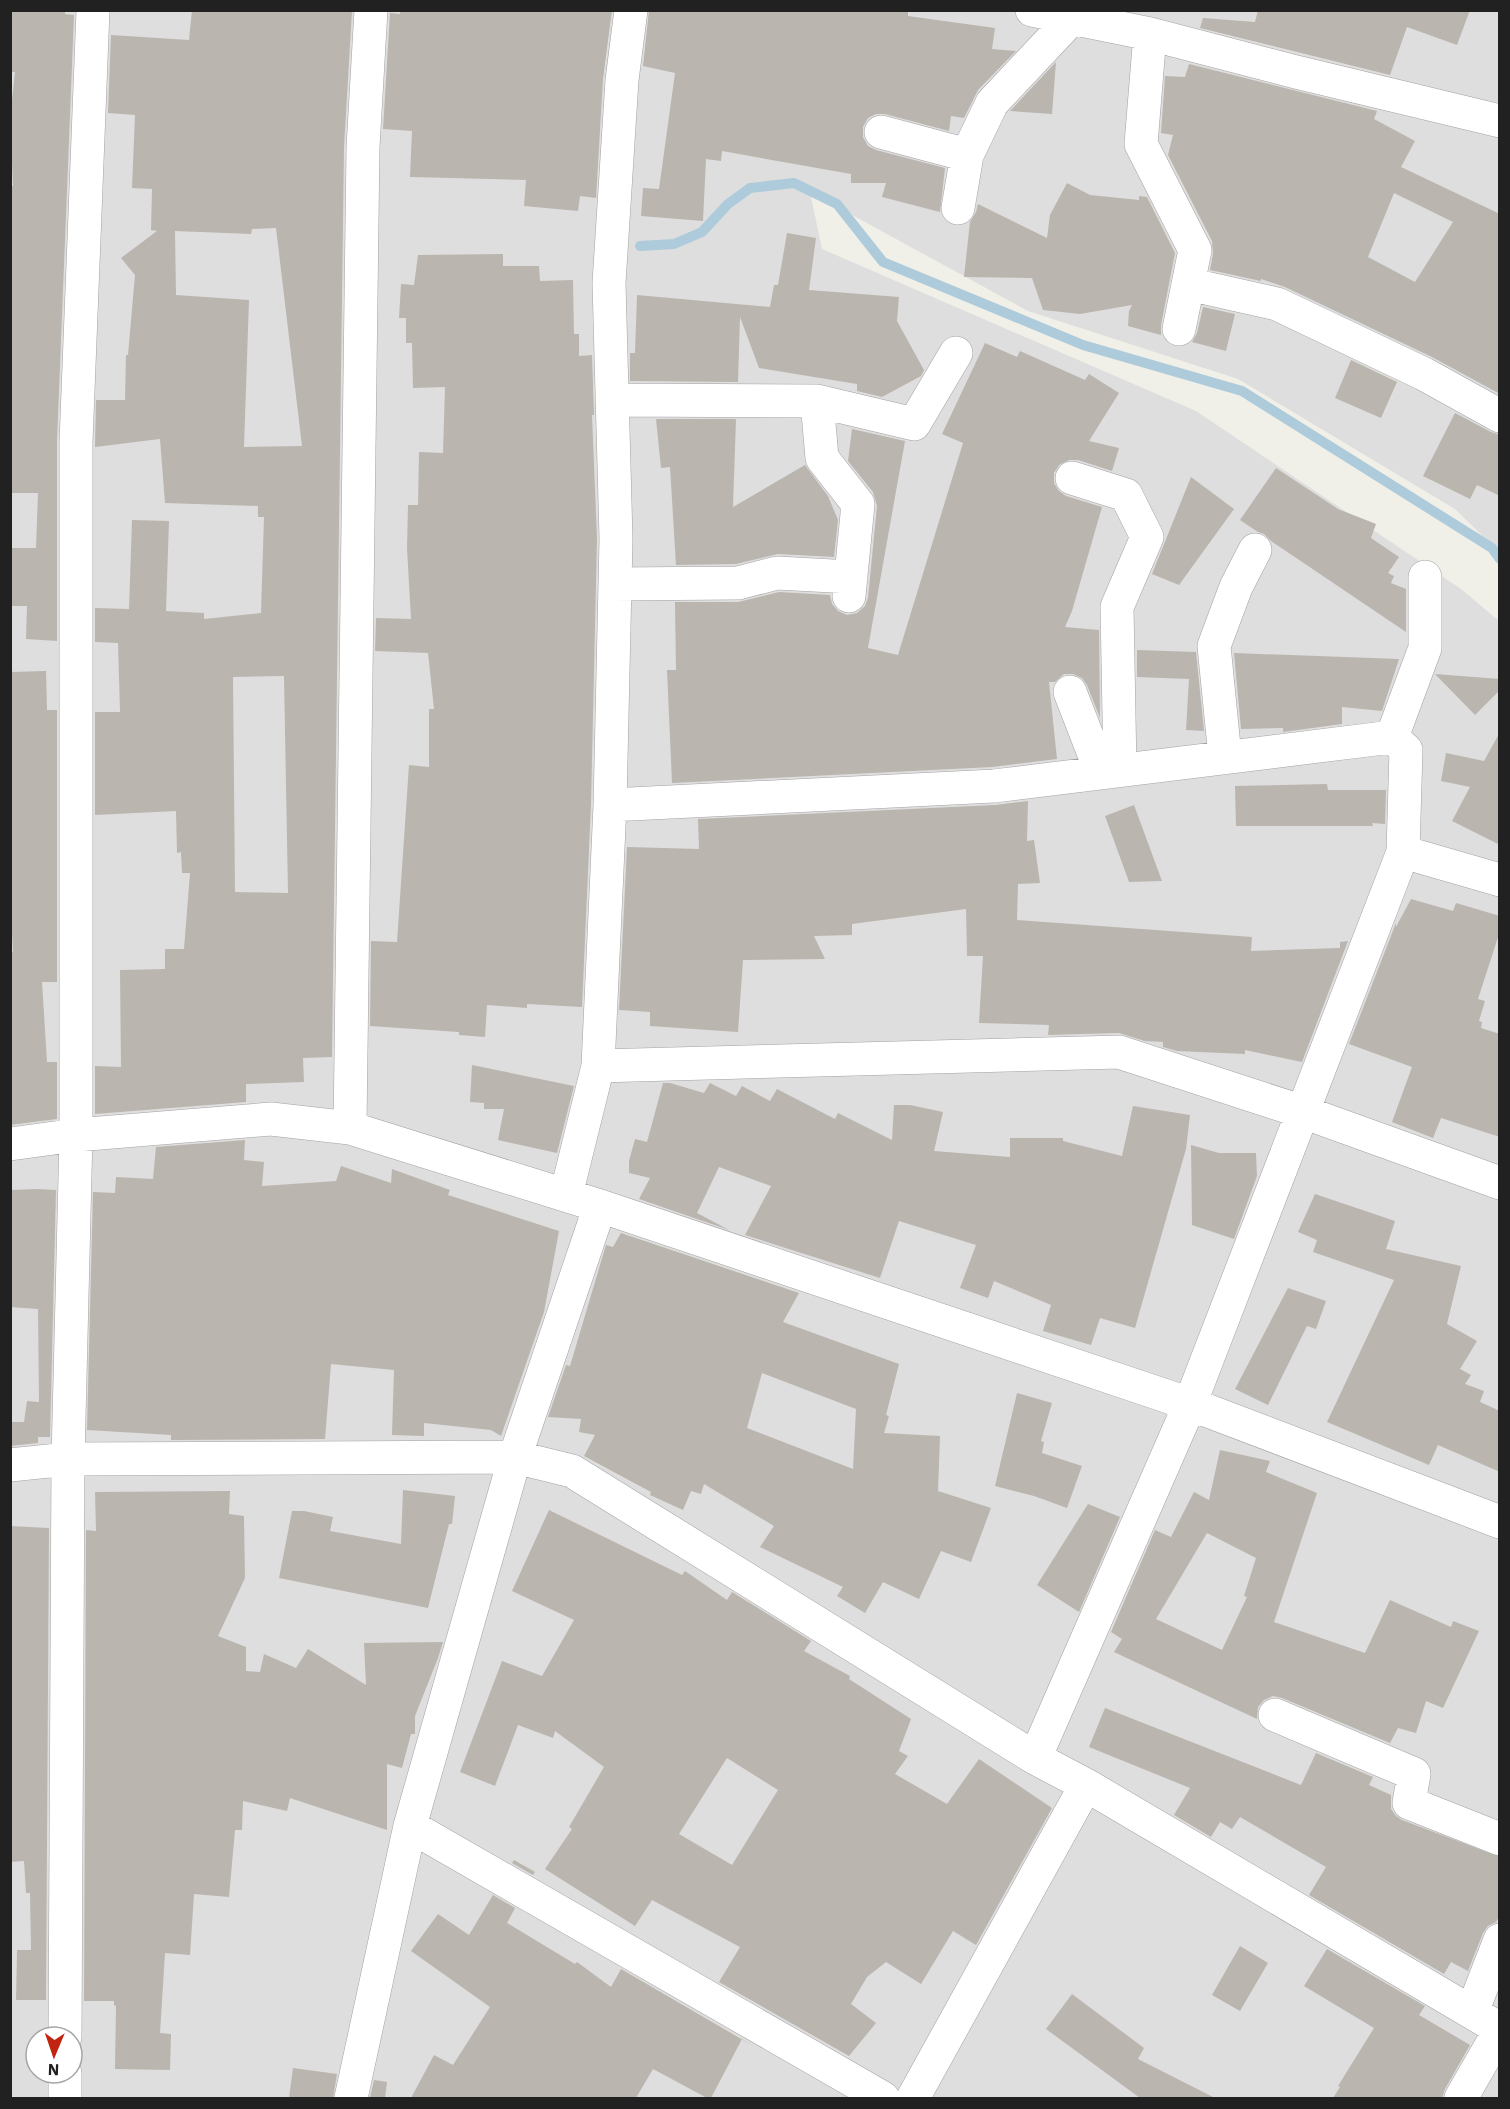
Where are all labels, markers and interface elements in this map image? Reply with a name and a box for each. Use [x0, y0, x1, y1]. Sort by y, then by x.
north arrow [24, 2025, 84, 2085]
text: N [47, 2060, 60, 2080]

